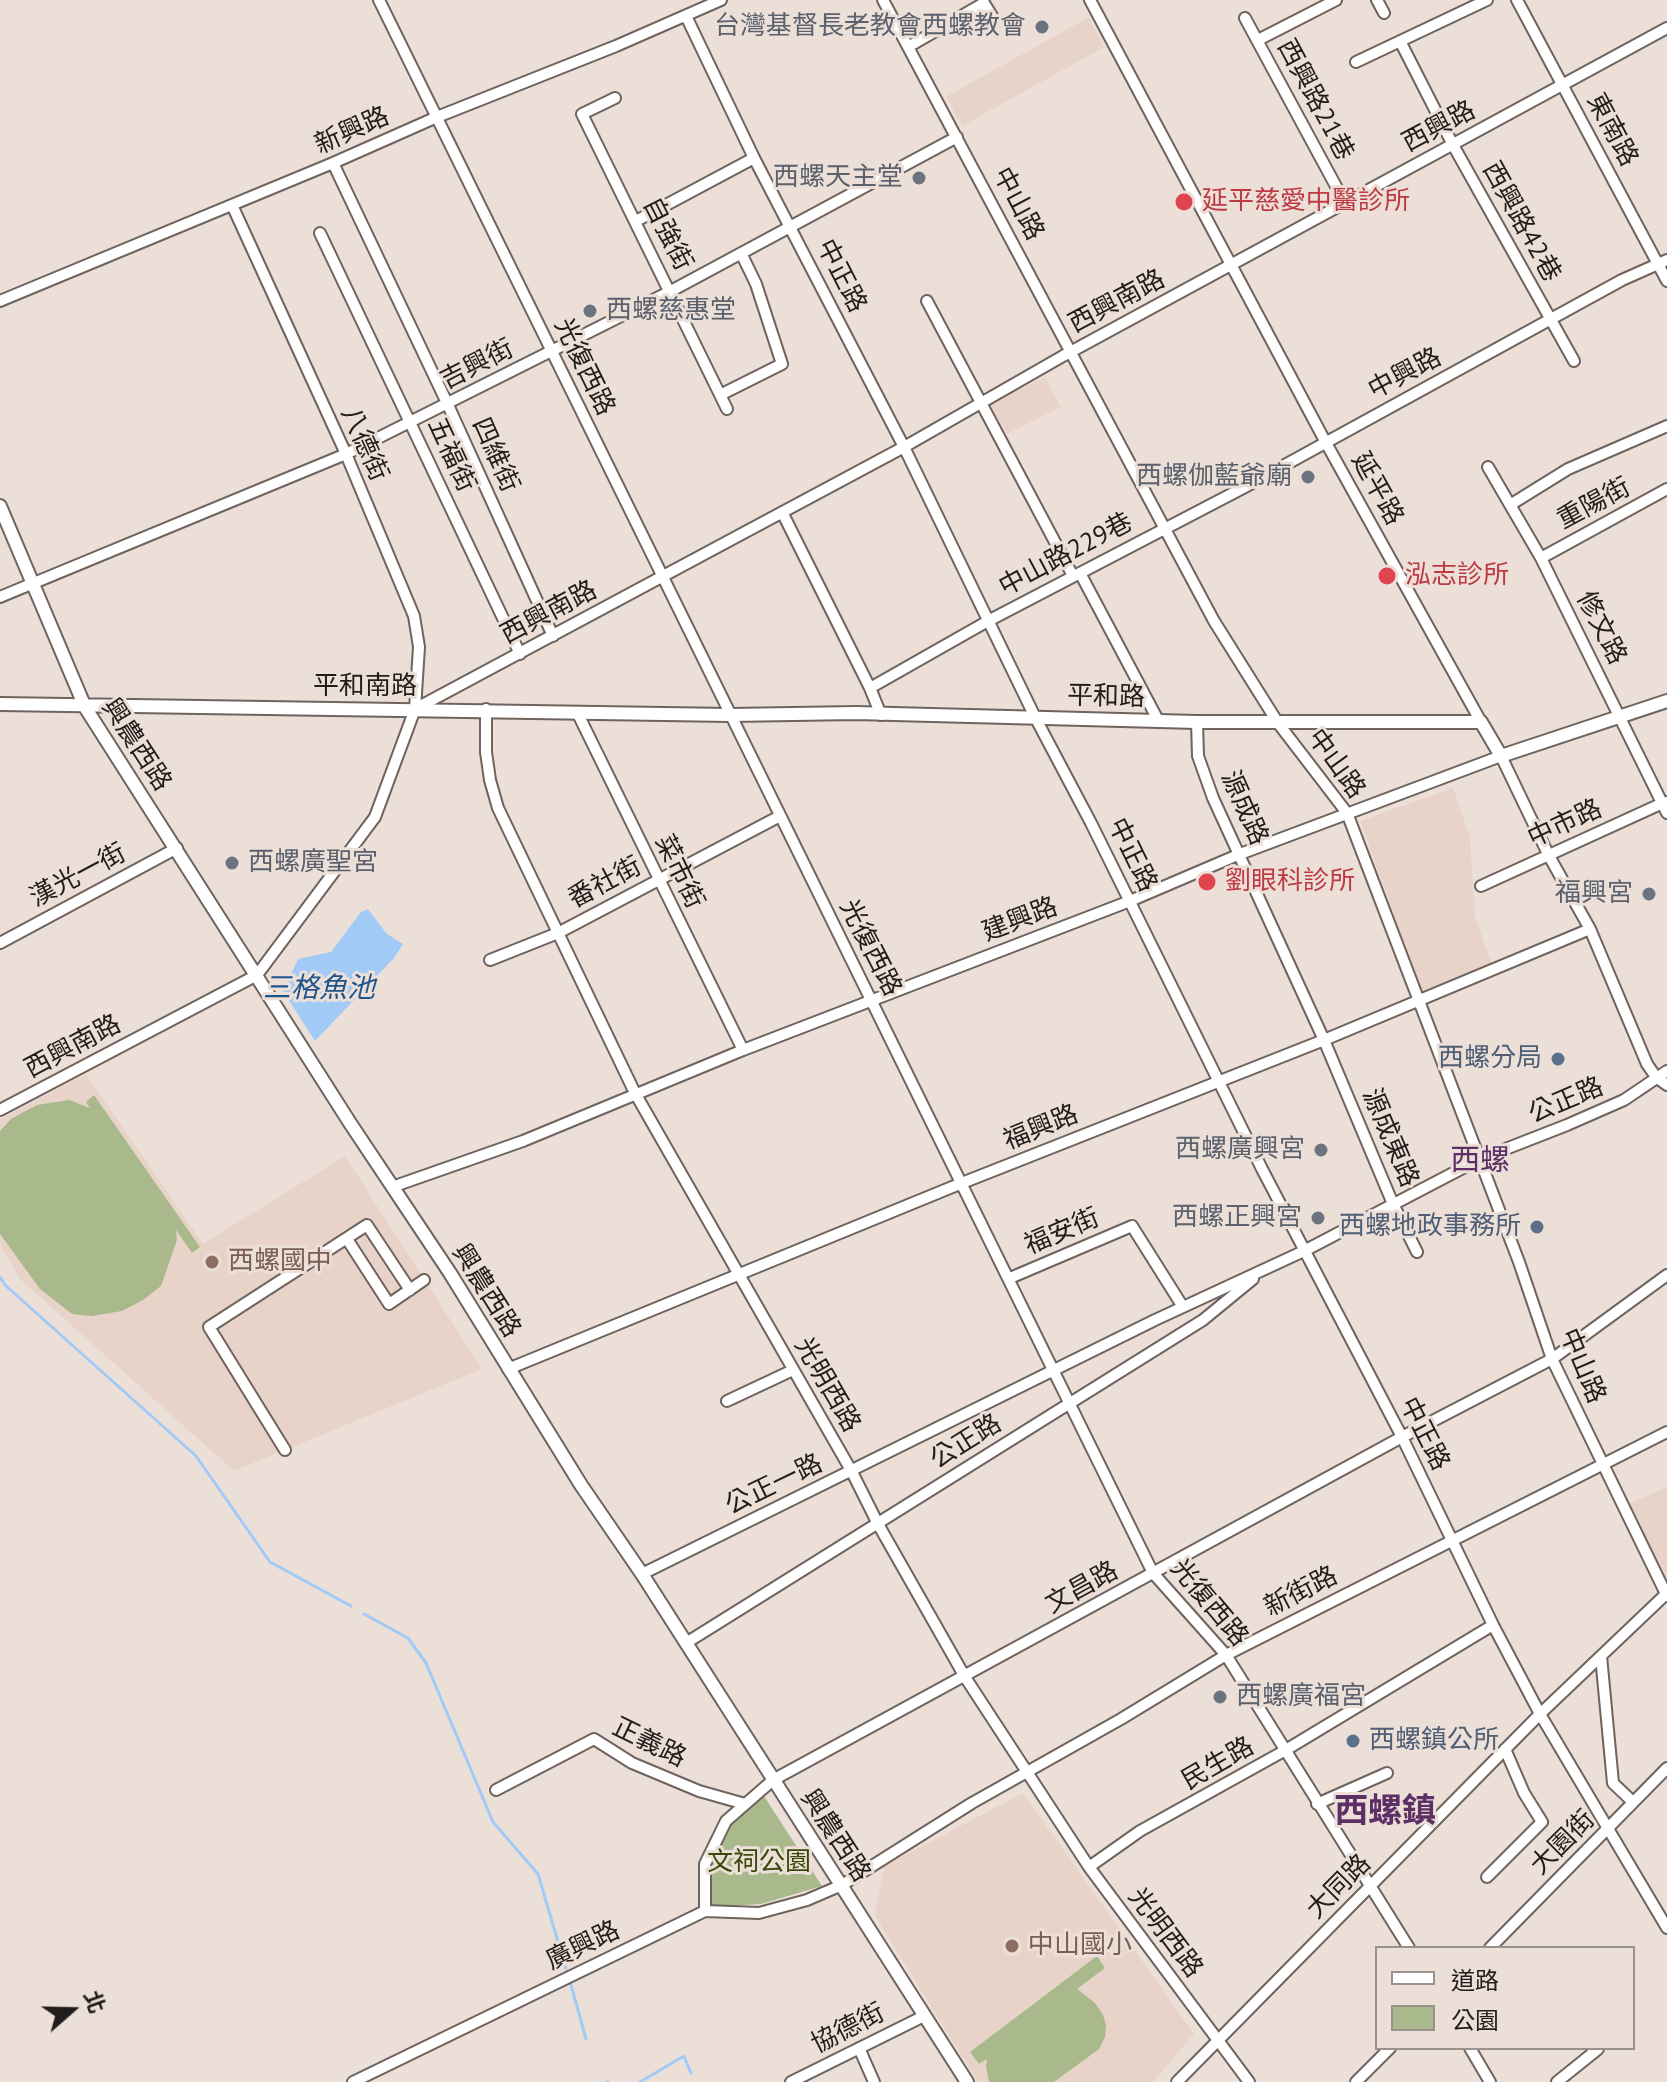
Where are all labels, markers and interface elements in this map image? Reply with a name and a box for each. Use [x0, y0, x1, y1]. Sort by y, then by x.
place label: 台灣基督長老教會西螺教會 [714, 11, 1026, 43]
marker: 台灣基督長老教會西螺教會 [1033, 18, 1051, 36]
street label: 西興路21巷 [1270, 34, 1360, 166]
street label: 東南路 [1580, 88, 1644, 172]
street label: 西興路 [1397, 95, 1481, 159]
street label: 新興路 [310, 101, 394, 161]
street label: 西興路42巷 [1475, 157, 1567, 287]
place label: 西螺天主堂 [773, 162, 903, 194]
street label: 中山路 [986, 162, 1050, 246]
marker: 西螺天主堂 [910, 169, 928, 187]
place label: 延平慈愛中醫診所 [1202, 186, 1410, 218]
marker: 延平慈愛中醫診所 [1173, 191, 1195, 213]
street label: 自強街 [635, 192, 699, 276]
street label: 中正路 [809, 234, 873, 318]
street label: 西興南路 [1064, 264, 1170, 340]
place label: 西螺慈惠堂 [606, 295, 736, 327]
marker: 西螺慈惠堂 [581, 302, 599, 320]
street label: 光復西路 [547, 313, 621, 421]
street label: 吉興街 [435, 333, 519, 397]
street label: 中興路 [1363, 342, 1447, 406]
street label: 八德街 [334, 402, 394, 486]
street label: 五福街 [420, 413, 482, 497]
street label: 四維街 [465, 413, 525, 497]
street label: 延平路 [1344, 447, 1410, 531]
place label: 西螺伽藍爺廟 [1136, 461, 1292, 493]
marker: 西螺伽藍爺廟 [1299, 468, 1317, 486]
street label: 重陽街 [1552, 472, 1636, 536]
street label: 中山路229巷 [994, 507, 1138, 603]
place label: 泓志診所 [1405, 560, 1509, 592]
marker: 泓志診所 [1376, 565, 1398, 587]
street label: 西興南路 [496, 575, 602, 651]
street label: 修文路 [1569, 586, 1633, 670]
street label: 平和南路 [313, 671, 417, 703]
street label: 平和路 [1067, 681, 1145, 713]
street label: 興農西路 [95, 693, 177, 797]
street label: 中山路 [1300, 723, 1372, 805]
street label: 源成路 [1214, 766, 1274, 850]
street label: 中市路 [1523, 793, 1607, 855]
street label: 中正路 [1101, 813, 1163, 897]
street label: 菜市街 [648, 830, 710, 914]
street label: 漢光一街 [25, 838, 131, 914]
place label: 西螺廣聖宮 [248, 847, 378, 879]
street label: 番社街 [563, 851, 647, 915]
marker: 西螺廣聖宮 [223, 854, 241, 872]
place label: 劉眼科診所 [1225, 866, 1355, 898]
marker: 劉眼科診所 [1196, 871, 1218, 893]
place label: 福興宮 [1555, 878, 1633, 910]
marker: 福興宮 [1640, 885, 1658, 903]
street label: 建興路 [978, 891, 1062, 949]
street label: 光復西路 [832, 895, 908, 1001]
water label: 三格魚池 [263, 972, 375, 1006]
street label: 西興南路 [20, 1009, 126, 1085]
place label: 西螺分局 [1438, 1043, 1542, 1075]
marker: 西螺分局 [1549, 1050, 1567, 1068]
street label: 公正路 [1524, 1071, 1608, 1131]
street label: 源成東路 [1355, 1084, 1425, 1192]
street label: 福興路 [999, 1099, 1083, 1157]
place label: 西螺廣興宮 [1175, 1134, 1305, 1166]
marker: 西螺廣興宮 [1312, 1141, 1330, 1159]
district label: 西螺 [1450, 1143, 1510, 1179]
street label: 福安街 [1020, 1202, 1104, 1262]
place label: 西螺正興宮 [1172, 1202, 1302, 1234]
marker: 西螺正興宮 [1309, 1209, 1327, 1227]
place label: 西螺地政事務所 [1339, 1211, 1521, 1243]
marker: 西螺地政事務所 [1528, 1218, 1546, 1236]
street label: 興農西路 [445, 1239, 527, 1343]
place label: 西螺國中 [228, 1246, 332, 1278]
marker: 西螺國中 [203, 1253, 221, 1271]
street label: 中山路 [1552, 1324, 1612, 1408]
street label: 光明西路 [787, 1332, 867, 1438]
street label: 中正路 [1392, 1392, 1456, 1476]
street label: 公正路 [925, 1408, 1007, 1476]
street label: 公正一路 [720, 1448, 828, 1522]
street label: 光復西路 [1164, 1553, 1254, 1653]
street label: 文昌路 [1040, 1555, 1124, 1621]
street label: 新街路 [1259, 1560, 1343, 1624]
place label: 西螺廣福宮 [1236, 1681, 1366, 1713]
marker: 西螺廣福宮 [1211, 1688, 1229, 1706]
street label: 正義路 [607, 1712, 691, 1774]
place label: 西螺鎮公所 [1369, 1725, 1499, 1757]
street label: 民生路 [1176, 1731, 1260, 1797]
marker: 西螺鎮公所 [1344, 1732, 1362, 1750]
street label: 興農西路 [794, 1784, 876, 1888]
district label: 西螺鎮 [1334, 1792, 1436, 1832]
street label: 大園街 [1524, 1804, 1602, 1882]
park label: 文祠公園 [707, 1847, 811, 1879]
street label: 大同路 [1300, 1848, 1378, 1926]
street label: 光明西路 [1121, 1882, 1209, 1984]
street label: 廣興路 [541, 1915, 625, 1977]
place label: 中山國小 [1028, 1930, 1132, 1962]
marker: 中山國小 [1003, 1937, 1021, 1955]
legend [1375, 1946, 1635, 2050]
text: 道路 [1451, 1965, 1499, 1996]
north arrow [32, 1970, 112, 2050]
text: 北 [78, 1987, 111, 2017]
street label: 協德街 [806, 1997, 890, 2061]
text: 公園 [1451, 2005, 1499, 2036]

